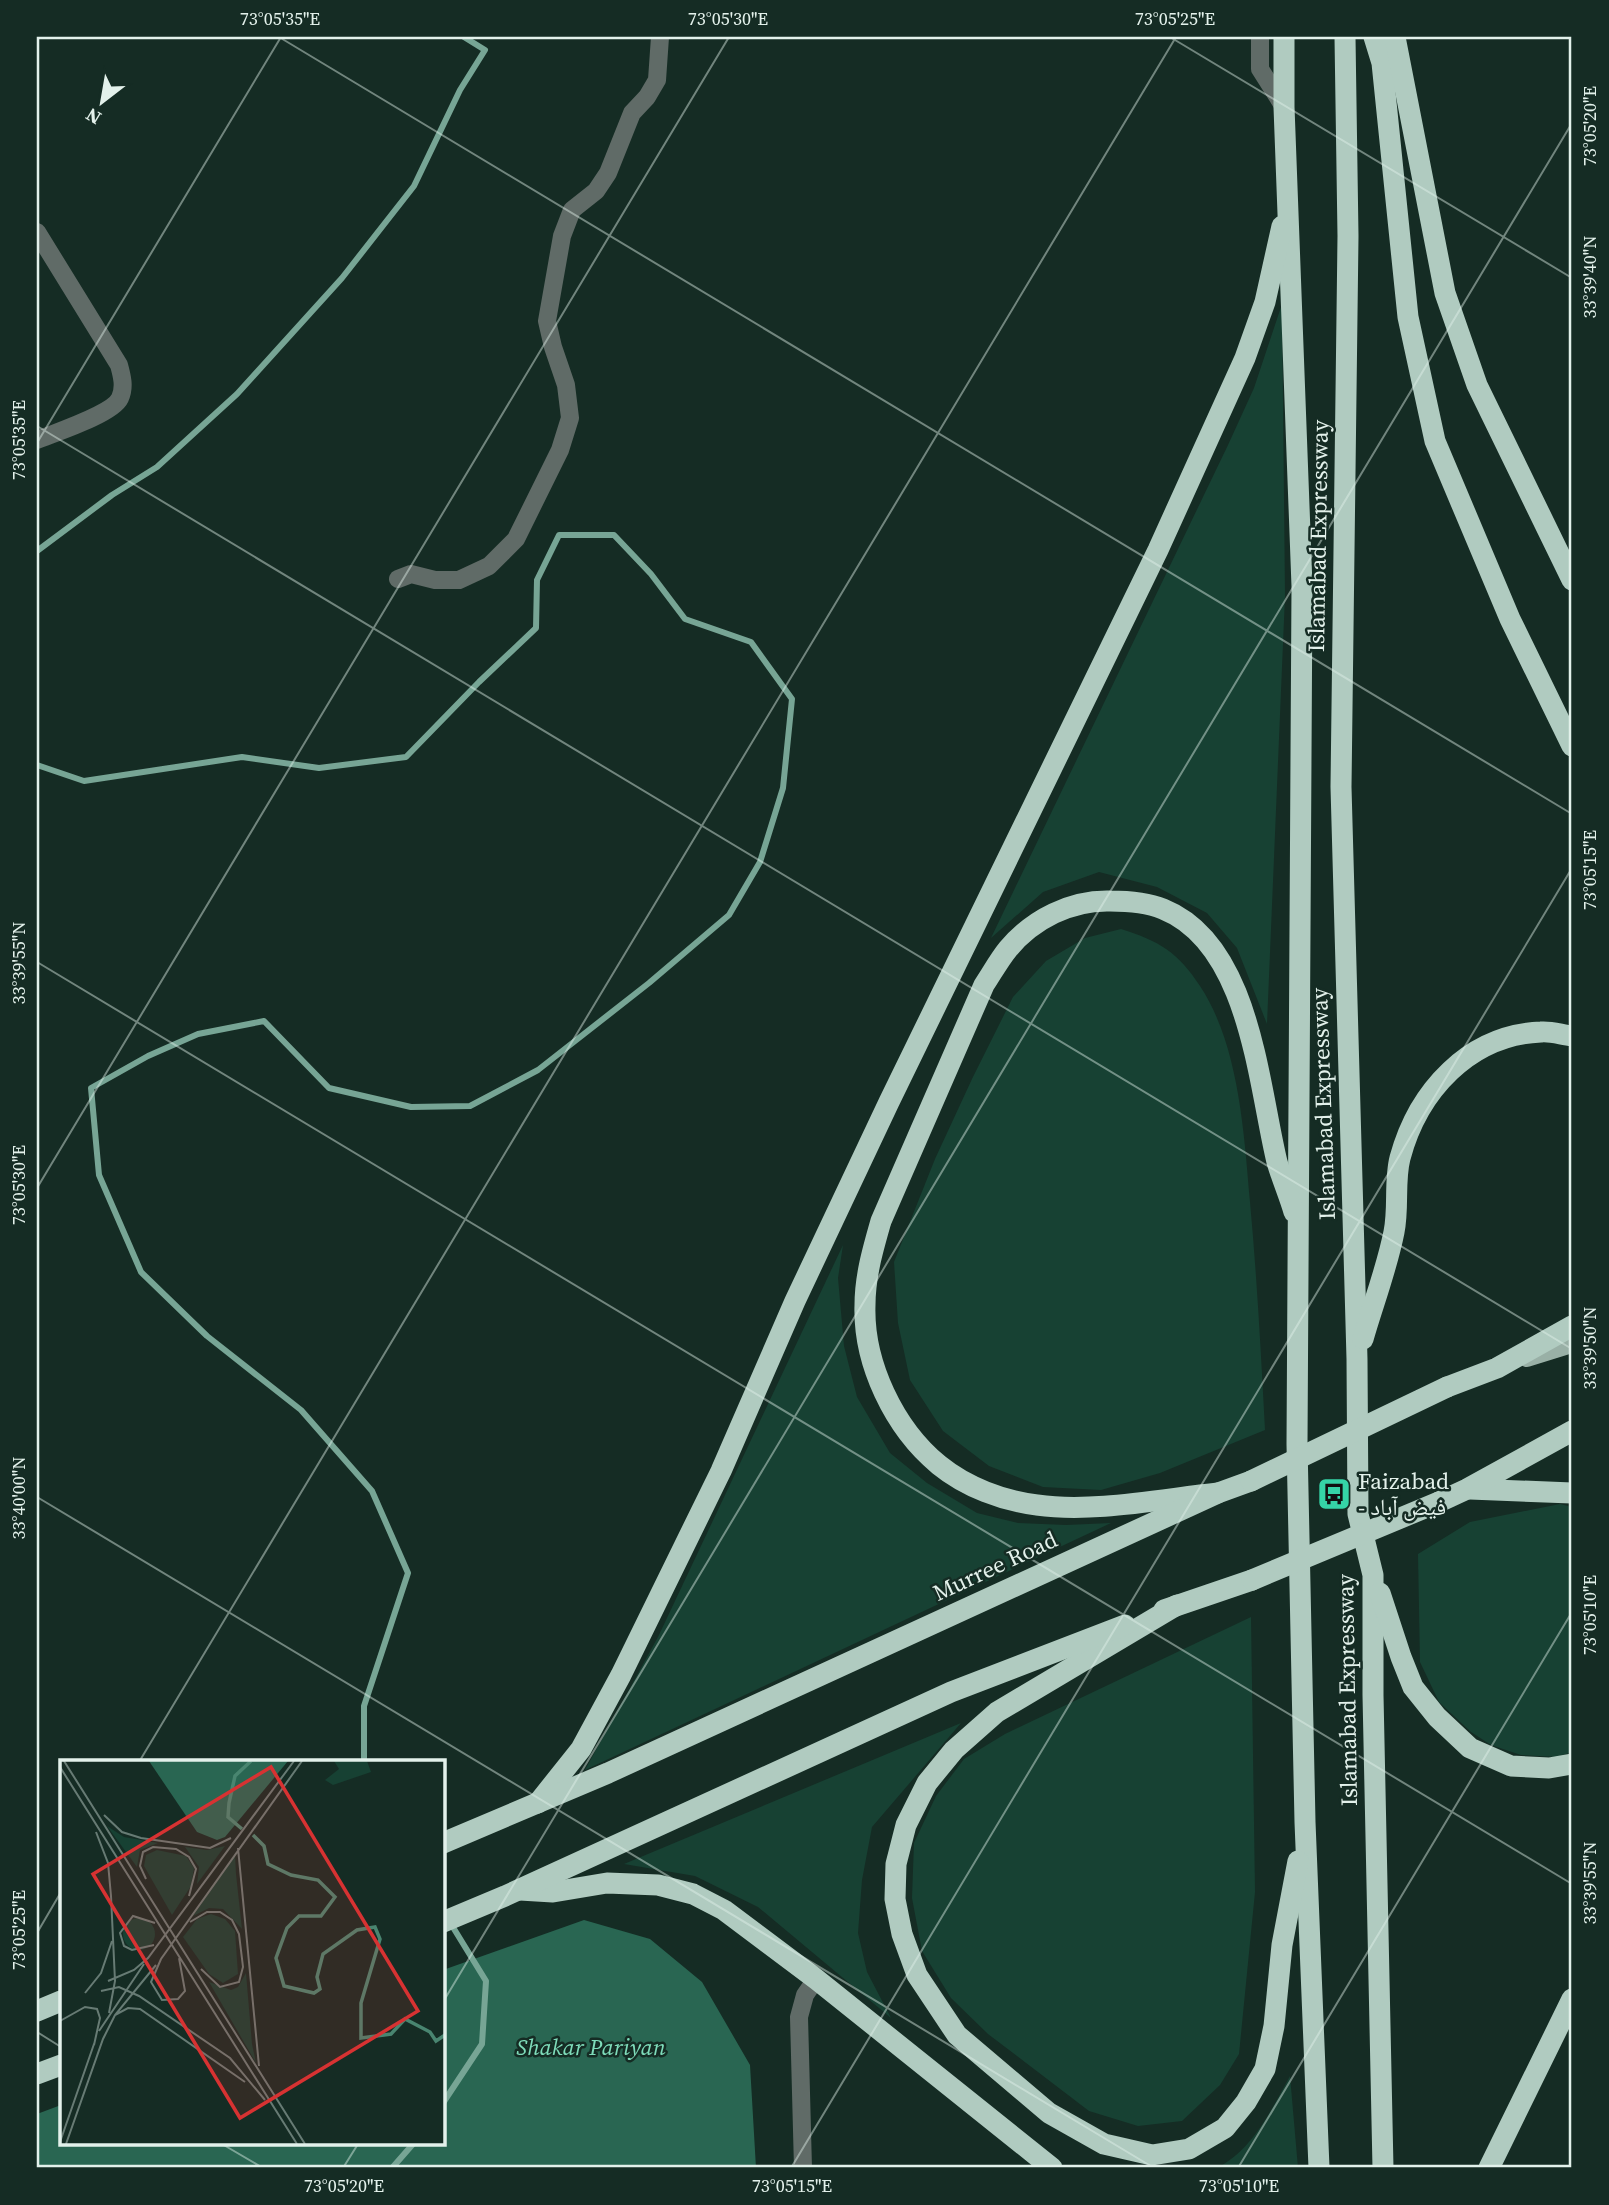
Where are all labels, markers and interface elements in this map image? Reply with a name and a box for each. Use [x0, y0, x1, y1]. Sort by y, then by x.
text: 73°05'35"E [240, 6, 320, 31]
text: 73°05'30"E [688, 6, 768, 31]
text: 73°05'25"E [1135, 6, 1215, 31]
north arrow [66, 66, 136, 136]
text: 73°05'20"E [1577, 86, 1602, 166]
text: N [80, 102, 106, 131]
text: 33°39'40"N [1577, 236, 1602, 318]
text: 73°05'35"E [6, 400, 31, 480]
street label: Islamabad Expressway [1300, 419, 1336, 652]
text: 73°05'15"E [1577, 830, 1602, 910]
text: 33°39'55"N [6, 922, 31, 1004]
street label: Islamabad Expressway [1303, 987, 1343, 1221]
text: 73°05'30"E [6, 1145, 31, 1225]
text: 33°39'50"N [1577, 1307, 1602, 1389]
text: 33°40'00"N [6, 1457, 31, 1539]
place label: Faizabad - فیض آباد [1358, 1465, 1449, 1523]
bus stop icon: Faizabad - فیض آباد [1315, 1475, 1353, 1513]
street label: Murree Road [928, 1523, 1062, 1609]
street label: Islamabad Expressway [1329, 1573, 1365, 1806]
text: 73°05'10"E [1577, 1575, 1602, 1655]
inset map [60, 1760, 444, 2146]
text: 33°39'55"N [1577, 1842, 1602, 1924]
text: 73°05'25"E [6, 1890, 31, 1970]
park label: Shakar Pariyan [516, 2031, 666, 2063]
text: 73°05'20"E [304, 2173, 384, 2198]
text: 73°05'15"E [752, 2173, 832, 2198]
text: 73°05'10"E [1199, 2173, 1279, 2198]

